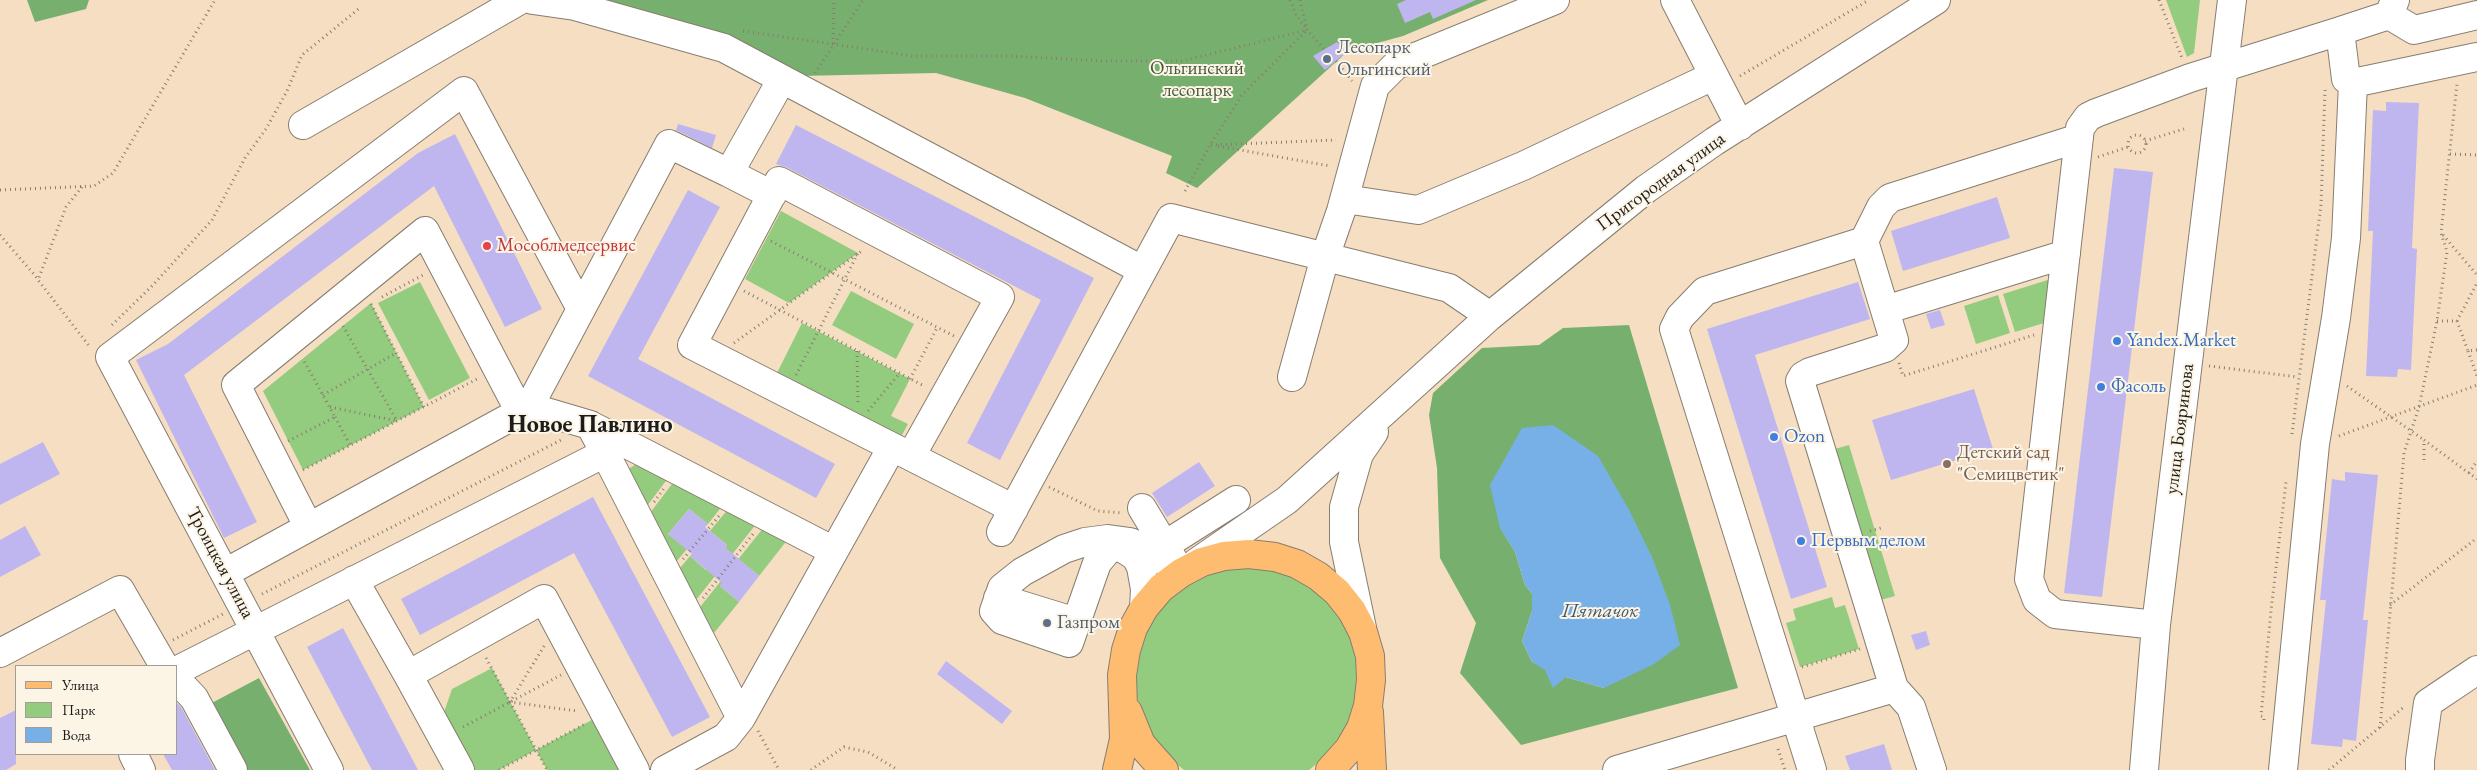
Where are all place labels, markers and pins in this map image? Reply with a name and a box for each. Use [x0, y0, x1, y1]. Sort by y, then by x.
place label: Лесопарк Ольгинский [1337, 37, 1431, 81]
marker: Лесопарк Ольгинский [1321, 53, 1333, 65]
place label: Мособлмедсервис [497, 235, 636, 257]
marker: Мособлмедсервис [481, 240, 493, 252]
place label: Yandex.Market [2127, 330, 2236, 352]
marker: Yandex.Market [2111, 335, 2123, 347]
place label: Фасоль [2111, 376, 2166, 398]
marker: Фасоль [2095, 381, 2107, 393]
place label: Ozon [1784, 426, 1825, 448]
marker: Ozon [1768, 431, 1780, 443]
place label: Детский сад "Семицветик" [1957, 442, 2064, 486]
marker: Детский сад "Семицветик" [1941, 458, 1953, 470]
place label: Первым делом [1811, 530, 1926, 552]
marker: Первым делом [1795, 535, 1807, 547]
place label: Газпром [1057, 612, 1120, 634]
marker: Газпром [1041, 617, 1053, 629]

